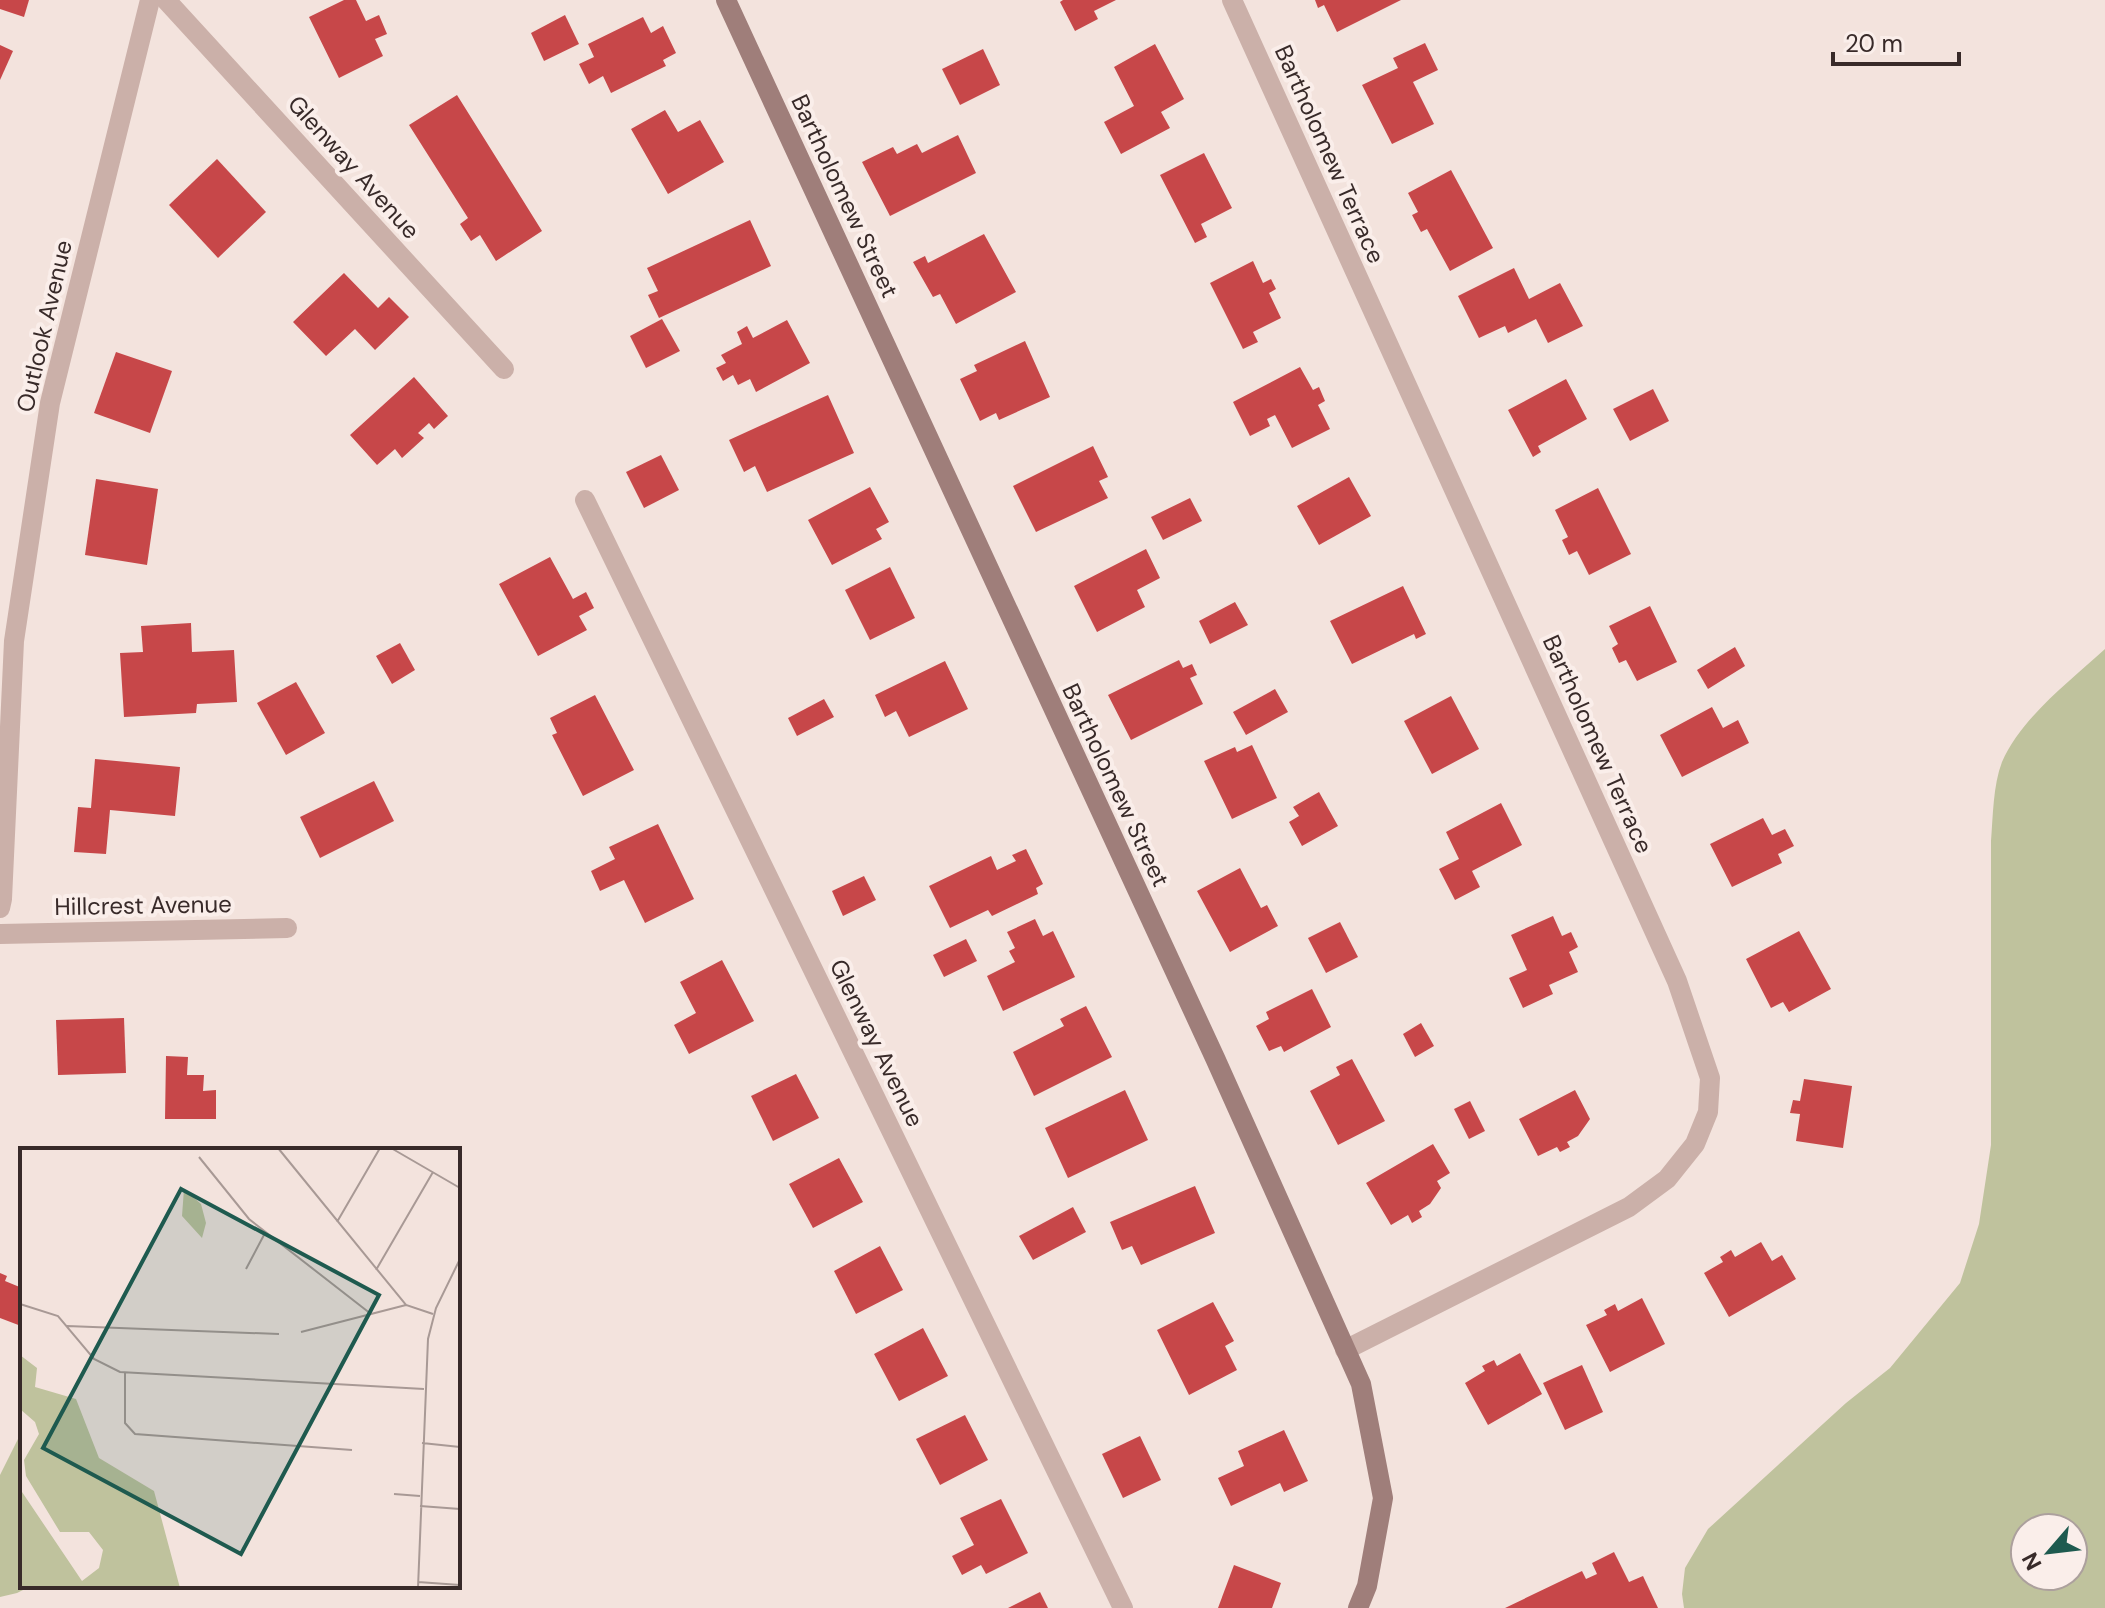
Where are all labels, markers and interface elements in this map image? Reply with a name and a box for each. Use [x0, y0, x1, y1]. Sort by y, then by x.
scale bar [1833, 16, 1959, 66]
text: 20 m [1845, 28, 1903, 59]
street label: Bartholomew Terrace [1268, 40, 1392, 268]
street label: Glenway Avenue [281, 89, 427, 245]
street label: Bartholomew Street [784, 89, 906, 303]
street label: Outlook Avenue [9, 237, 79, 415]
street label: Bartholomew Terrace [1536, 630, 1660, 858]
street label: Bartholomew Street [1055, 678, 1177, 892]
street label: Hillcrest Avenue [54, 888, 232, 922]
street label: Glenway Avenue [823, 954, 931, 1132]
inset map [20, 1148, 460, 1588]
north arrow [2009, 1512, 2089, 1592]
text: N [2015, 1547, 2048, 1575]

